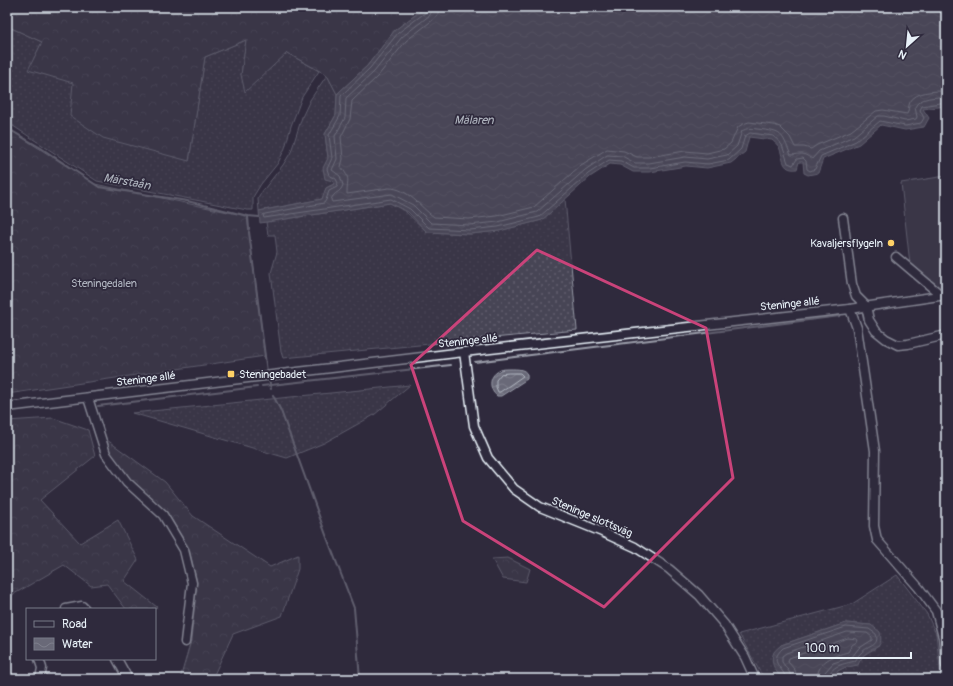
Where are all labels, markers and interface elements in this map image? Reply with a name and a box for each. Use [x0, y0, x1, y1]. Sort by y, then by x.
north arrow [887, 26, 927, 66]
text: N [896, 47, 909, 62]
water label: Mälaren [454, 113, 495, 128]
water label: Märstaån [102, 170, 153, 194]
place label: Kavaljersflygeln [810, 237, 883, 250]
marker: Kavaljersflygeln [886, 238, 896, 248]
park label: Steningedalen [71, 277, 137, 290]
street label: Steninge allé [760, 294, 821, 314]
street label: Steninge allé [438, 331, 499, 351]
place label: Steningebadet [239, 368, 307, 381]
street label: Steninge allé [115, 369, 177, 389]
marker: Steningebadet [226, 369, 236, 379]
street label: Steninge slottsväg [550, 494, 635, 540]
legend [26, 608, 156, 660]
text: Road [62, 617, 87, 632]
scale bar [799, 634, 911, 660]
text: Water [62, 637, 93, 652]
text: 100 m [805, 641, 840, 656]

